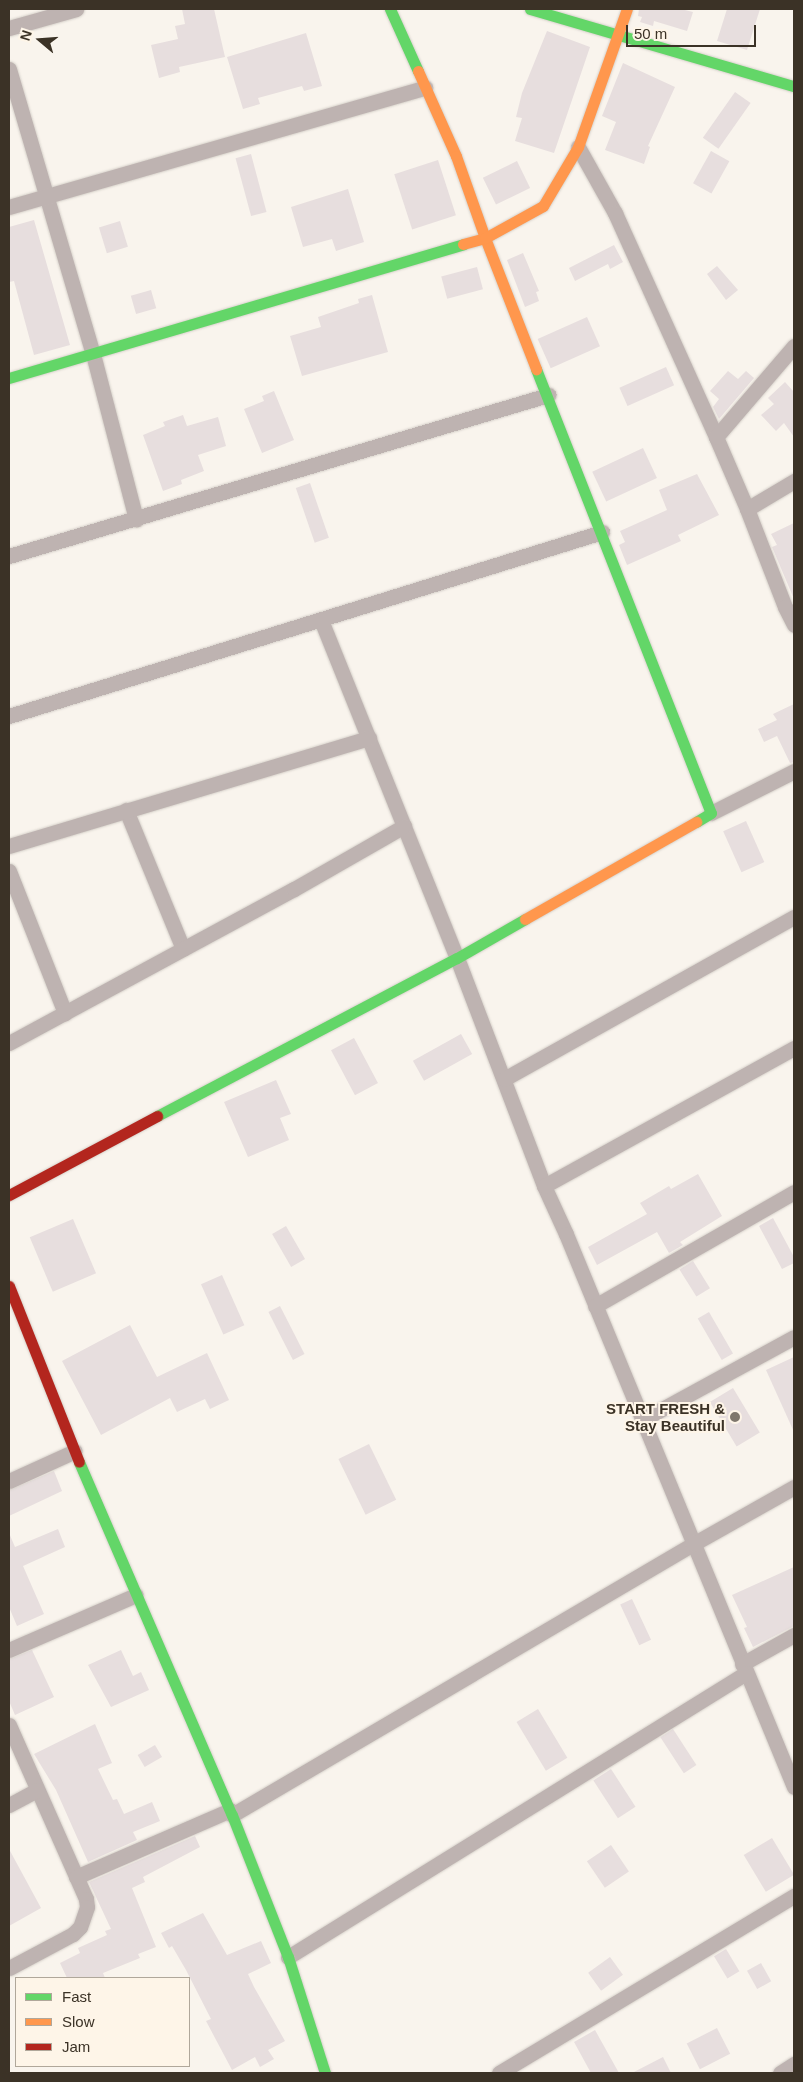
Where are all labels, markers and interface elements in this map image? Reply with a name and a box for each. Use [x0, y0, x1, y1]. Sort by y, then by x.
north arrow [15, 15, 65, 65]
scale bar [628, 15, 758, 47]
text: 50 m [634, 25, 667, 42]
text: N [17, 28, 35, 43]
place label: START FRESH & Stay Beautiful [606, 1399, 725, 1434]
marker: START FRESH & Stay Beautiful [729, 1411, 741, 1423]
legend [15, 1977, 190, 2067]
text: Fast [62, 1988, 91, 2005]
text: Slow [62, 2013, 95, 2030]
text: Jam [62, 2038, 90, 2055]

